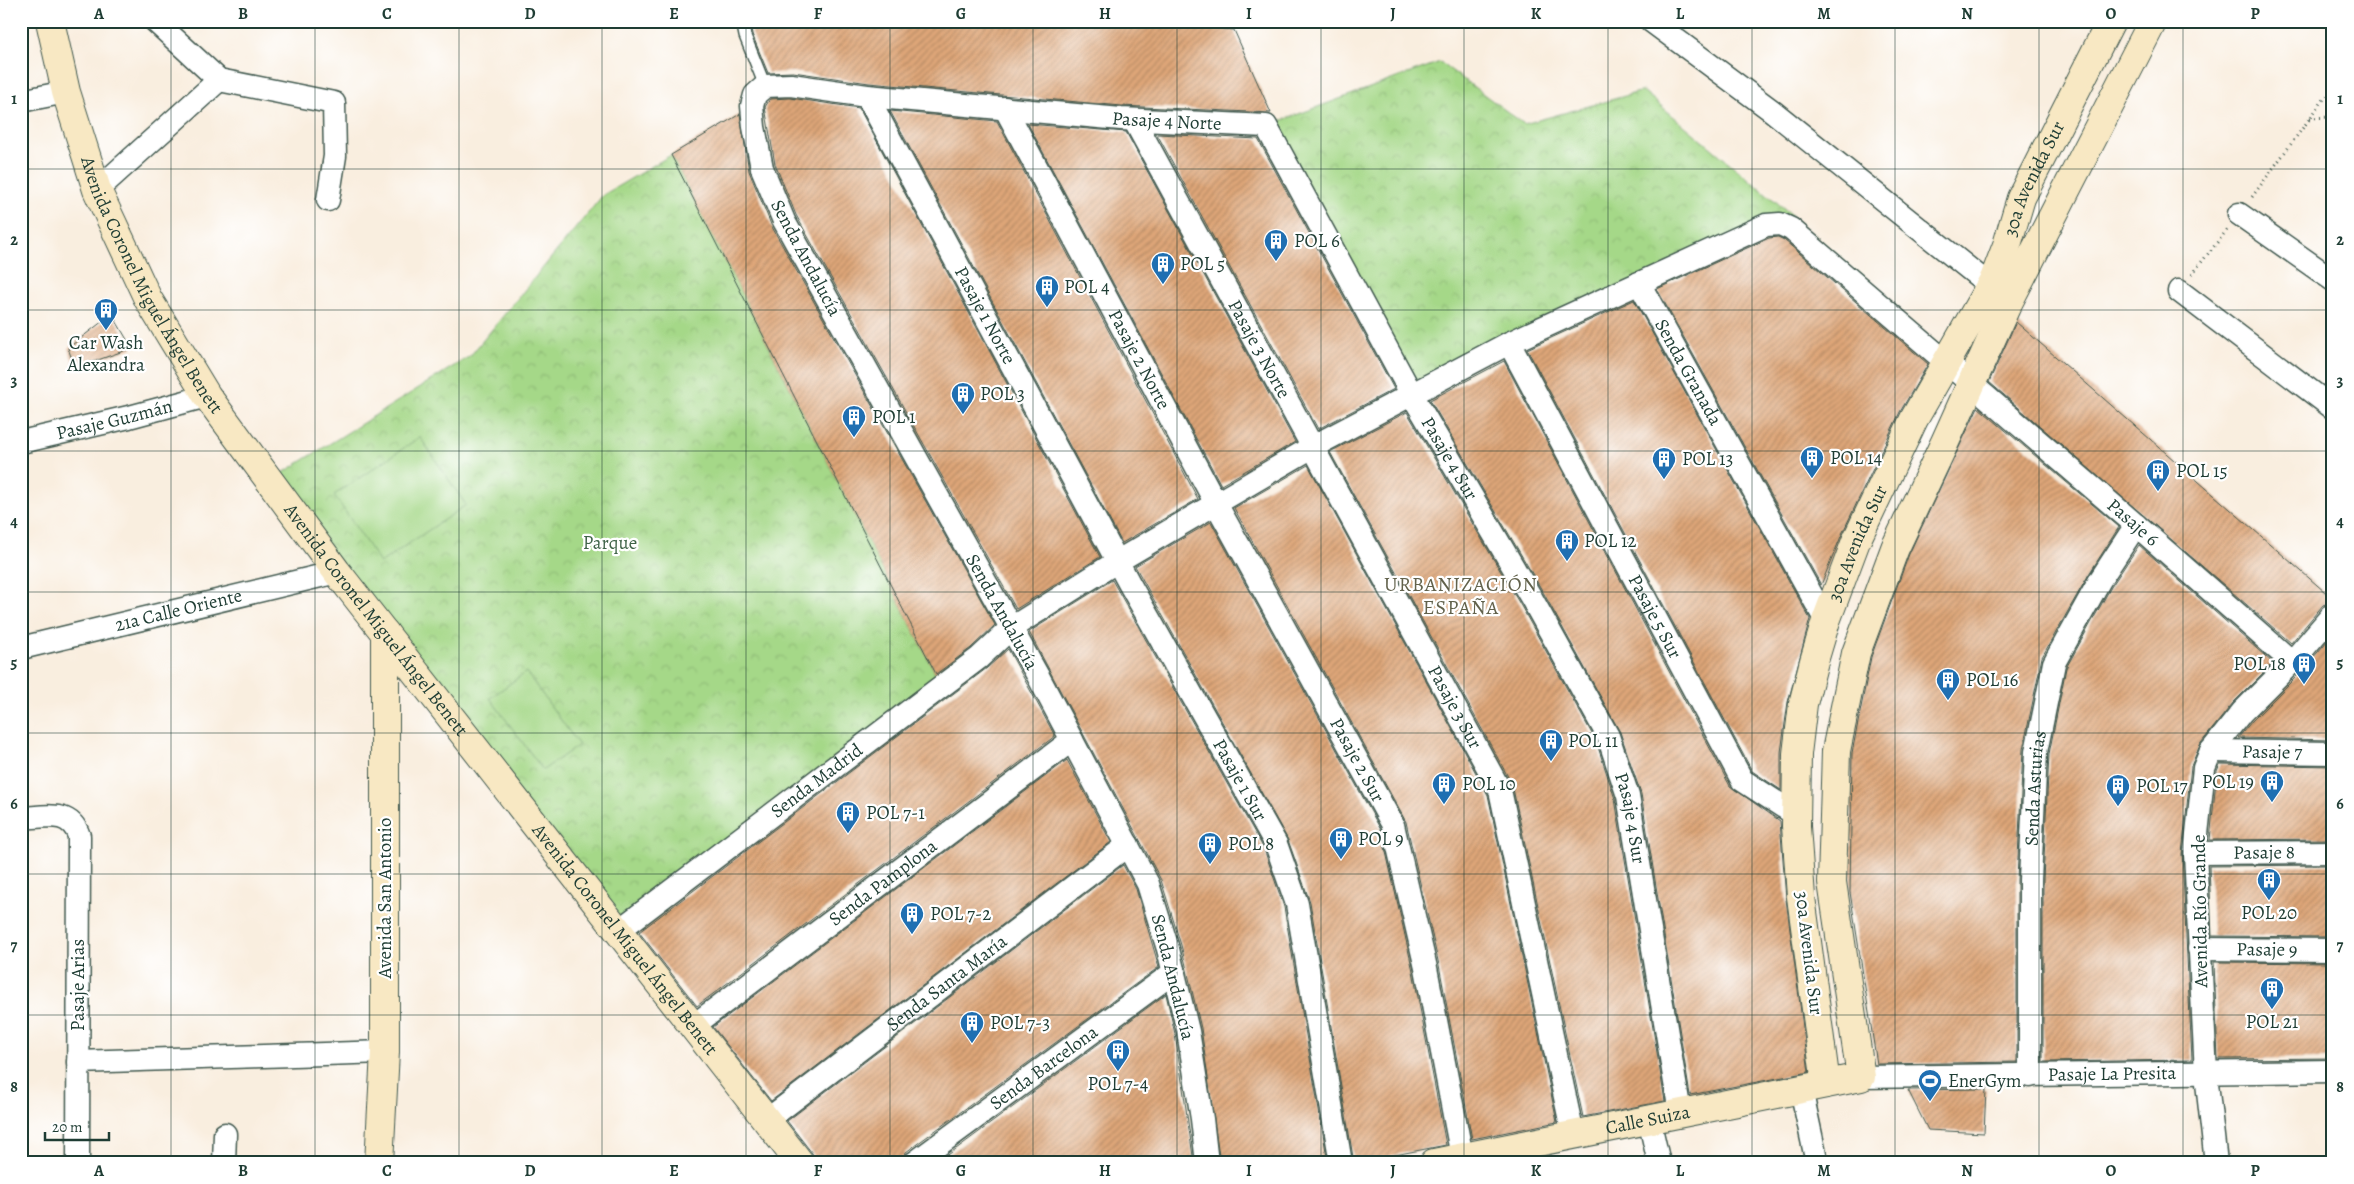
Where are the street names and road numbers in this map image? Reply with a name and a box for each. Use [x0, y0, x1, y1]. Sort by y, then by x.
street label: Pasaje 4 Norte [1111, 105, 1222, 137]
street label: 30a Avenida Sur [1997, 117, 2071, 240]
street label: Avenida Coronel Miguel Ángel Benett [74, 152, 229, 419]
street label: Senda Andalucía [764, 195, 848, 321]
street label: Pasaje 1 Norte [948, 262, 1022, 369]
street label: Pasaje 3 Norte [1222, 295, 1297, 403]
street label: Pasaje 2 Norte [1102, 305, 1177, 414]
street label: Senda Granada [1648, 314, 1728, 430]
street label: Pasaje Guzmán [54, 393, 175, 446]
street label: Pasaje 4 Sur [1415, 412, 1484, 505]
street label: 30a Avenida Sur [1821, 481, 1894, 605]
street label: Pasaje 6 [2101, 493, 2165, 553]
street label: Avenida Coronel Miguel Ángel Benett [277, 497, 474, 742]
street label: Senda Andalucía [959, 549, 1045, 675]
street label: Pasaje 5 Sur [1622, 570, 1688, 663]
street label: 21a Calle Oriente [112, 582, 245, 638]
street label: Pasaje 3 Sur [1421, 661, 1488, 754]
street label: Pasaje 2 Sur [1323, 713, 1391, 807]
street label: Senda Asturias [2019, 728, 2053, 847]
street label: Pasaje 1 Sur [1206, 734, 1273, 826]
street label: Senda Madrid [765, 737, 869, 824]
street label: Pasaje 7 [2242, 739, 2302, 765]
street label: Pasaje 4 Sur [1608, 769, 1652, 865]
street label: Avenida Coronel Miguel Ángel Benett [525, 817, 724, 1061]
street label: Avenida San Antonio [372, 818, 398, 979]
street label: Senda Pamplona [823, 833, 943, 932]
street label: Avenida Río Grande [2186, 834, 2214, 989]
street label: Pasaje 8 [2233, 839, 2295, 866]
street label: 30a Avenida Sur [1789, 890, 1829, 1016]
street label: Senda Andalucía [1145, 911, 1201, 1043]
street label: Senda Santa María [881, 929, 1013, 1038]
street label: Pasaje 9 [2236, 936, 2298, 963]
street label: Pasaje Arias [65, 939, 91, 1031]
street label: Senda Barcelona [984, 1019, 1103, 1116]
street label: Pasaje La Presita [2047, 1060, 2177, 1088]
street label: Calle Suiza [1603, 1099, 1692, 1141]

